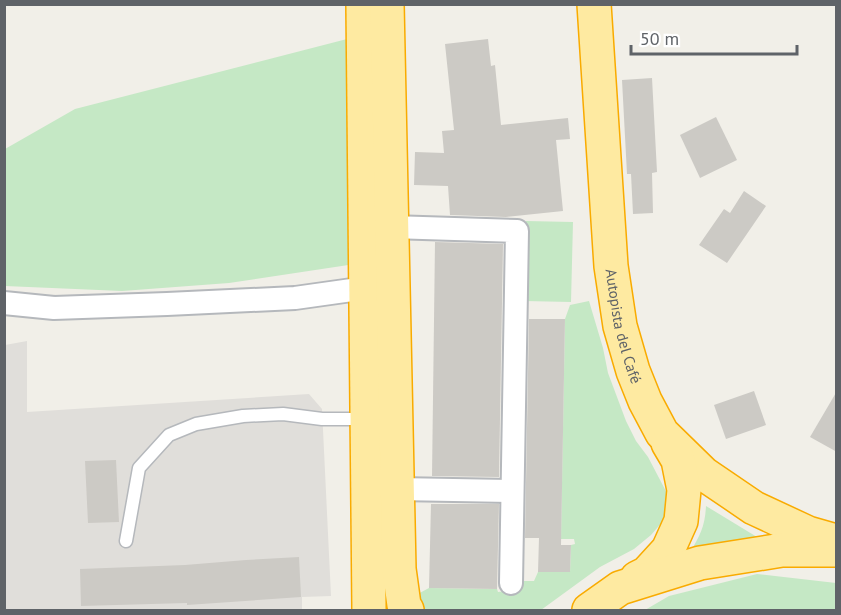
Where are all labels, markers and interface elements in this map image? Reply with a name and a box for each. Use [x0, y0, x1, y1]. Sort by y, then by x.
scale bar [631, 18, 798, 56]
text: 50 m [640, 27, 679, 50]
street label: Autopista del Café [602, 267, 646, 386]

